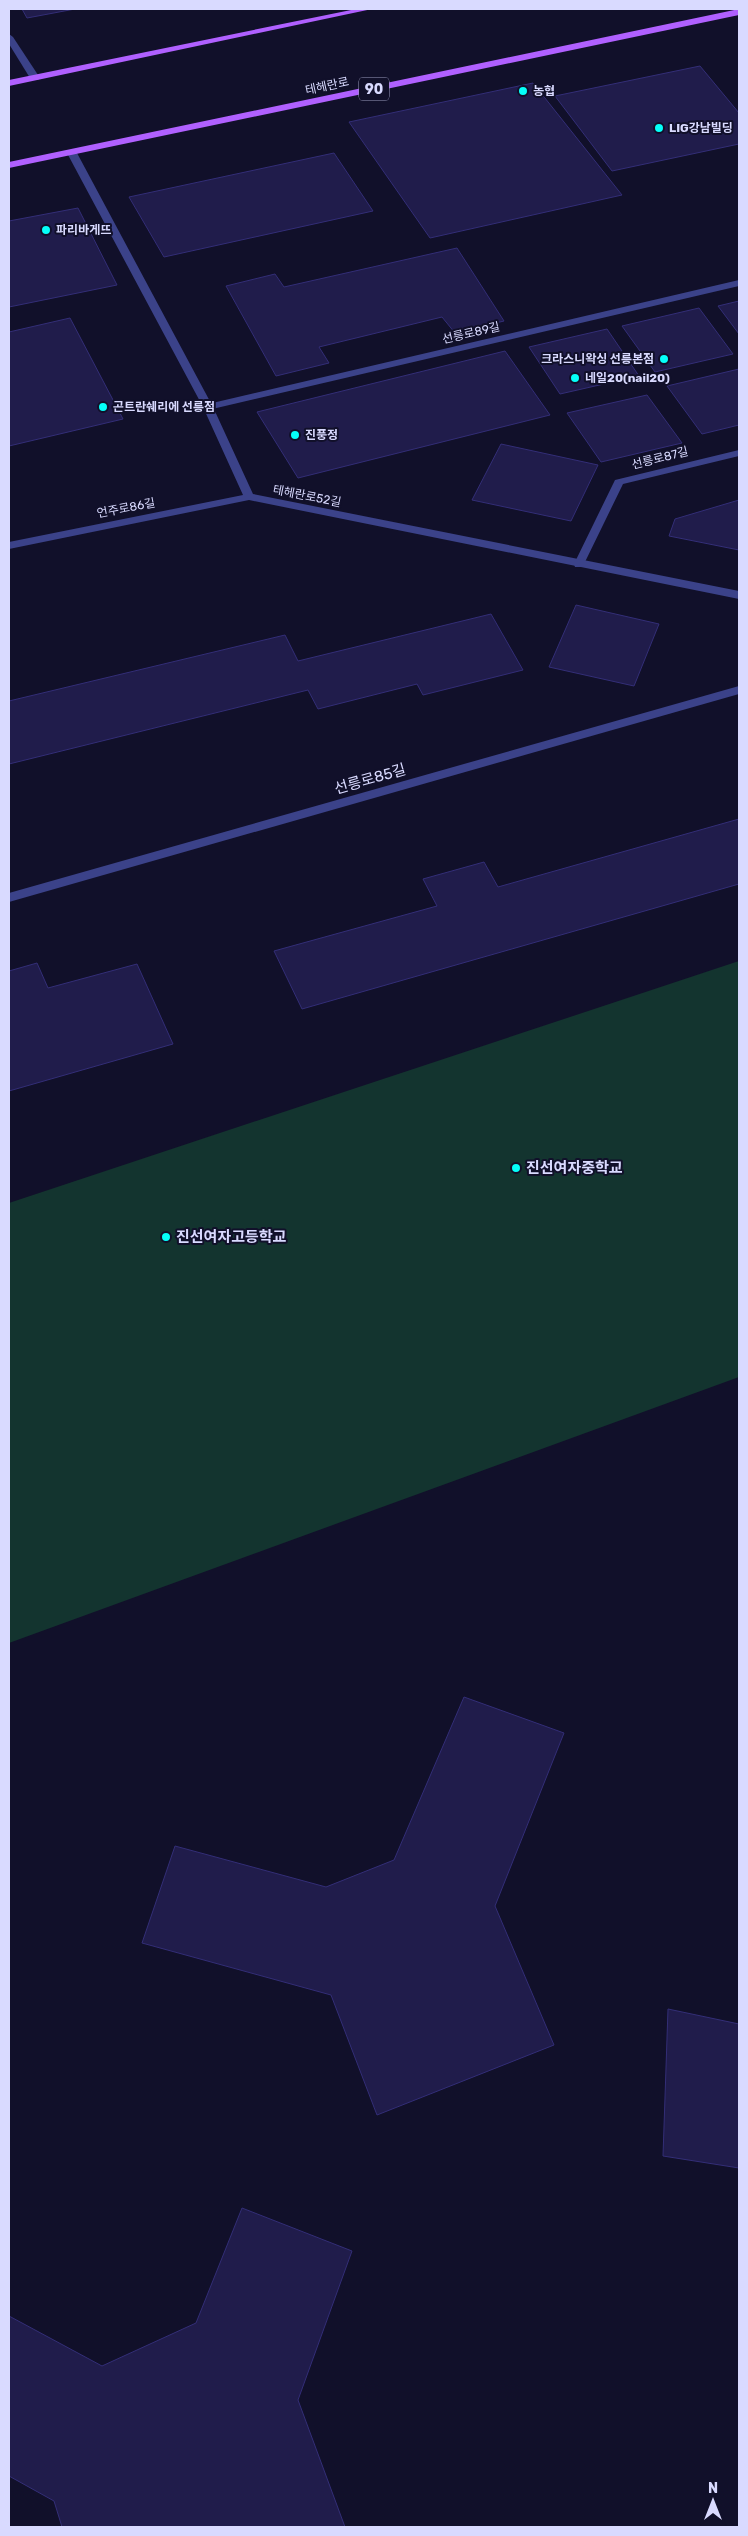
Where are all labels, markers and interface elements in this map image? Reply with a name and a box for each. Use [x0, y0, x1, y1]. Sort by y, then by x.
street label: 테헤란로 [304, 75, 350, 97]
road number: 90 [359, 78, 389, 100]
place label: 농협 [533, 84, 555, 98]
marker: 농협 [517, 85, 529, 97]
place label: LIG강남빌딩 [669, 121, 733, 135]
marker: LIG강남빌딩 [653, 122, 665, 134]
place label: 파리바게뜨 [56, 223, 111, 237]
marker: 파리바게뜨 [40, 224, 52, 236]
street label: 선릉로89길 [441, 320, 501, 346]
place label: 크라스니왁싱 선릉본점 [541, 352, 654, 366]
marker: 크라스니왁싱 선릉본점 [658, 353, 670, 365]
place label: 네일20(nail20) [585, 371, 670, 385]
marker: 네일20(nail20) [569, 372, 581, 384]
place label: 곤트란쉐리에 선릉점 [113, 400, 215, 414]
marker: 곤트란쉐리에 선릉점 [97, 401, 109, 413]
place label: 진풍정 [305, 428, 338, 442]
marker: 진풍정 [289, 429, 301, 441]
street label: 선릉로87길 [630, 444, 690, 472]
street label: 테헤란로52길 [272, 483, 342, 509]
street label: 언주로86길 [96, 495, 156, 521]
street label: 선릉로85길 [332, 760, 408, 798]
place label: 진선여자중학교 [526, 1159, 623, 1177]
marker: 진선여자중학교 [510, 1162, 522, 1174]
place label: 진선여자고등학교 [176, 1228, 287, 1246]
marker: 진선여자고등학교 [160, 1231, 172, 1243]
north arrow [688, 2476, 738, 2526]
text: N [708, 2480, 718, 2497]

